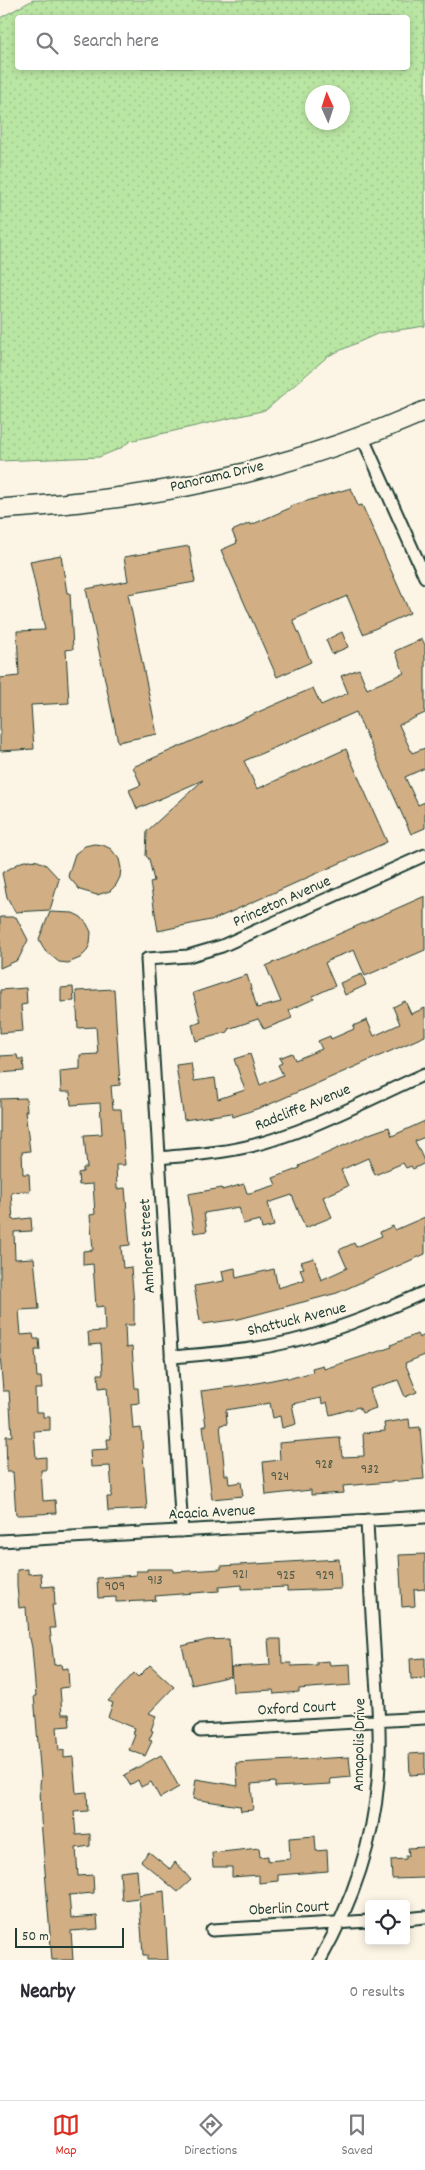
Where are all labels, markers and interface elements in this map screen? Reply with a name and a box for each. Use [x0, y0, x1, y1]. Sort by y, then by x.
search box [15, 15, 410, 70]
icon: search [33, 29, 61, 57]
text: Search here [73, 29, 159, 56]
north arrow [305, 85, 350, 130]
street label: Panorama Drive [168, 455, 266, 499]
street label: Princeton Avenue [229, 870, 335, 934]
street label: Radcliffe Avenue [252, 1078, 354, 1138]
street label: Amherst Street [134, 1198, 162, 1294]
street label: Shattuck Avenue [245, 1297, 349, 1343]
house number: 928 [315, 1455, 333, 1475]
house number: 932 [361, 1460, 379, 1480]
house number: 924 [271, 1467, 289, 1487]
street label: Acacia Avenue [168, 1499, 256, 1527]
house number: 921 [232, 1565, 248, 1585]
house number: 925 [276, 1566, 296, 1586]
house number: 929 [316, 1566, 334, 1586]
house number: 913 [147, 1571, 163, 1591]
house number: 909 [105, 1577, 125, 1597]
street label: Oxford Court [257, 1695, 337, 1723]
street label: Annapolis Drive [348, 1698, 372, 1792]
street label: Oberlin Court [248, 1895, 330, 1923]
map controls [365, 1900, 410, 1945]
button: locate [365, 1900, 410, 1945]
scale bar [15, 1925, 124, 1948]
text: 50 m [22, 1927, 49, 1947]
text: Nearby [20, 1978, 75, 2008]
text: 0 results [350, 1981, 405, 2004]
tab: Map [52, 2111, 80, 2161]
tab: Directions [184, 2111, 237, 2161]
tab: Saved [342, 2111, 373, 2161]

